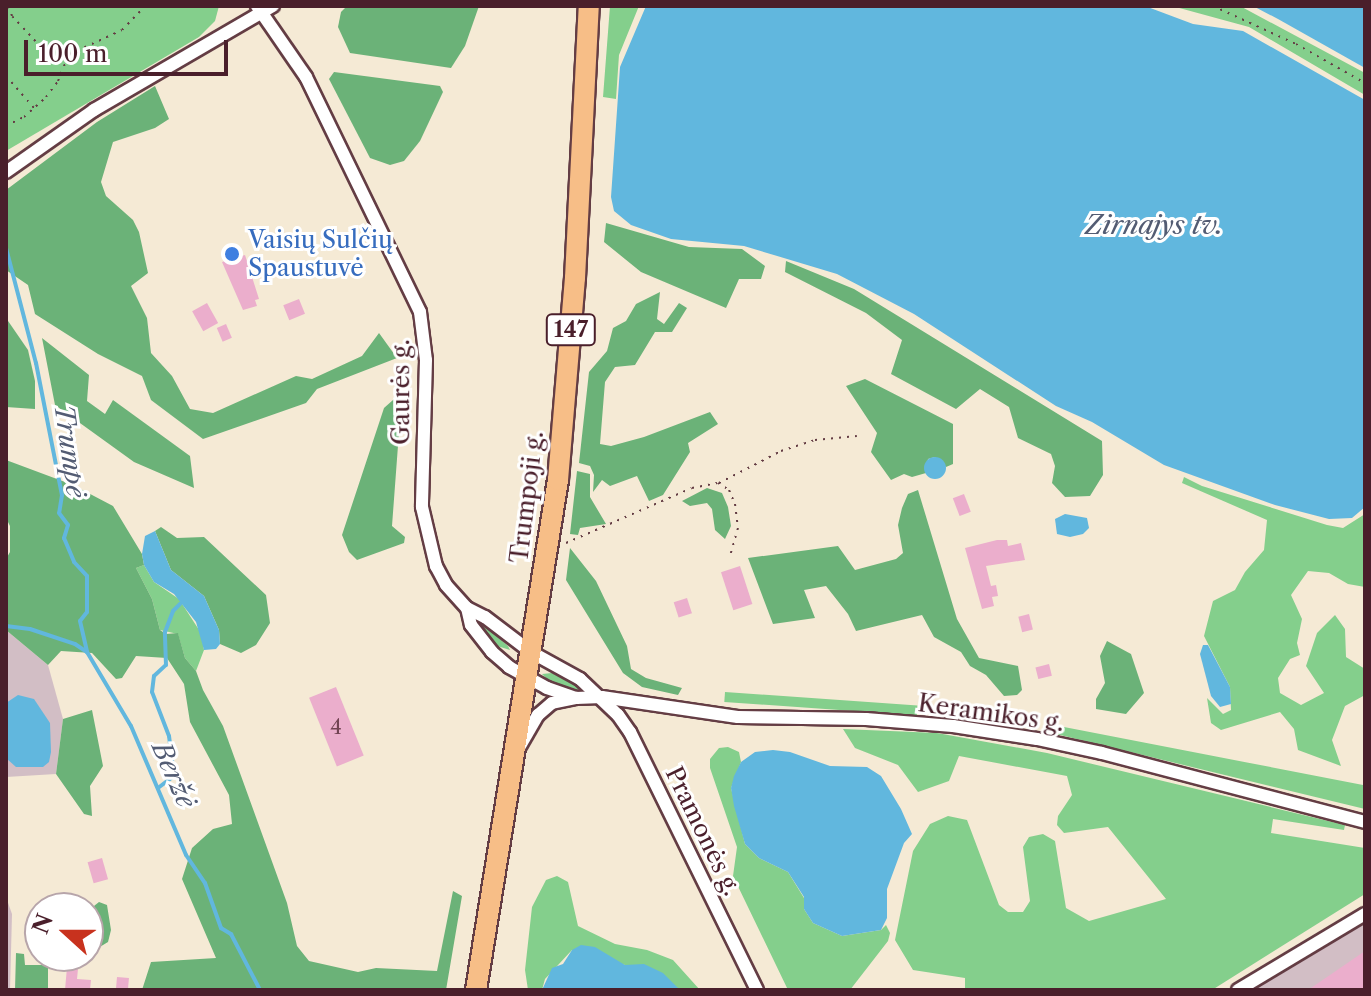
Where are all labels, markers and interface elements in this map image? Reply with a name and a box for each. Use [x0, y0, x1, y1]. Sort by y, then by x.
scale bar [28, 24, 232, 74]
text: 100 m [38, 39, 107, 68]
water label: Zirnajys tv. [1084, 210, 1224, 242]
place label: Vaisių Sulčių Spaustuvė [248, 226, 393, 282]
marker: Vaisių Sulčių Spaustuvė [223, 245, 241, 263]
road number: 147 [545, 312, 597, 348]
street label: Gaurės g. [387, 339, 415, 445]
water label: Trumpė [47, 403, 91, 499]
street label: Trumpoji g. [505, 429, 549, 565]
street label: Keramikos g. [916, 688, 1066, 738]
house number: 4 [330, 715, 342, 739]
water label: Beržė [145, 737, 201, 813]
street label: Pramonės g. [659, 762, 747, 900]
north arrow [24, 892, 104, 972]
text: N [27, 910, 59, 938]

